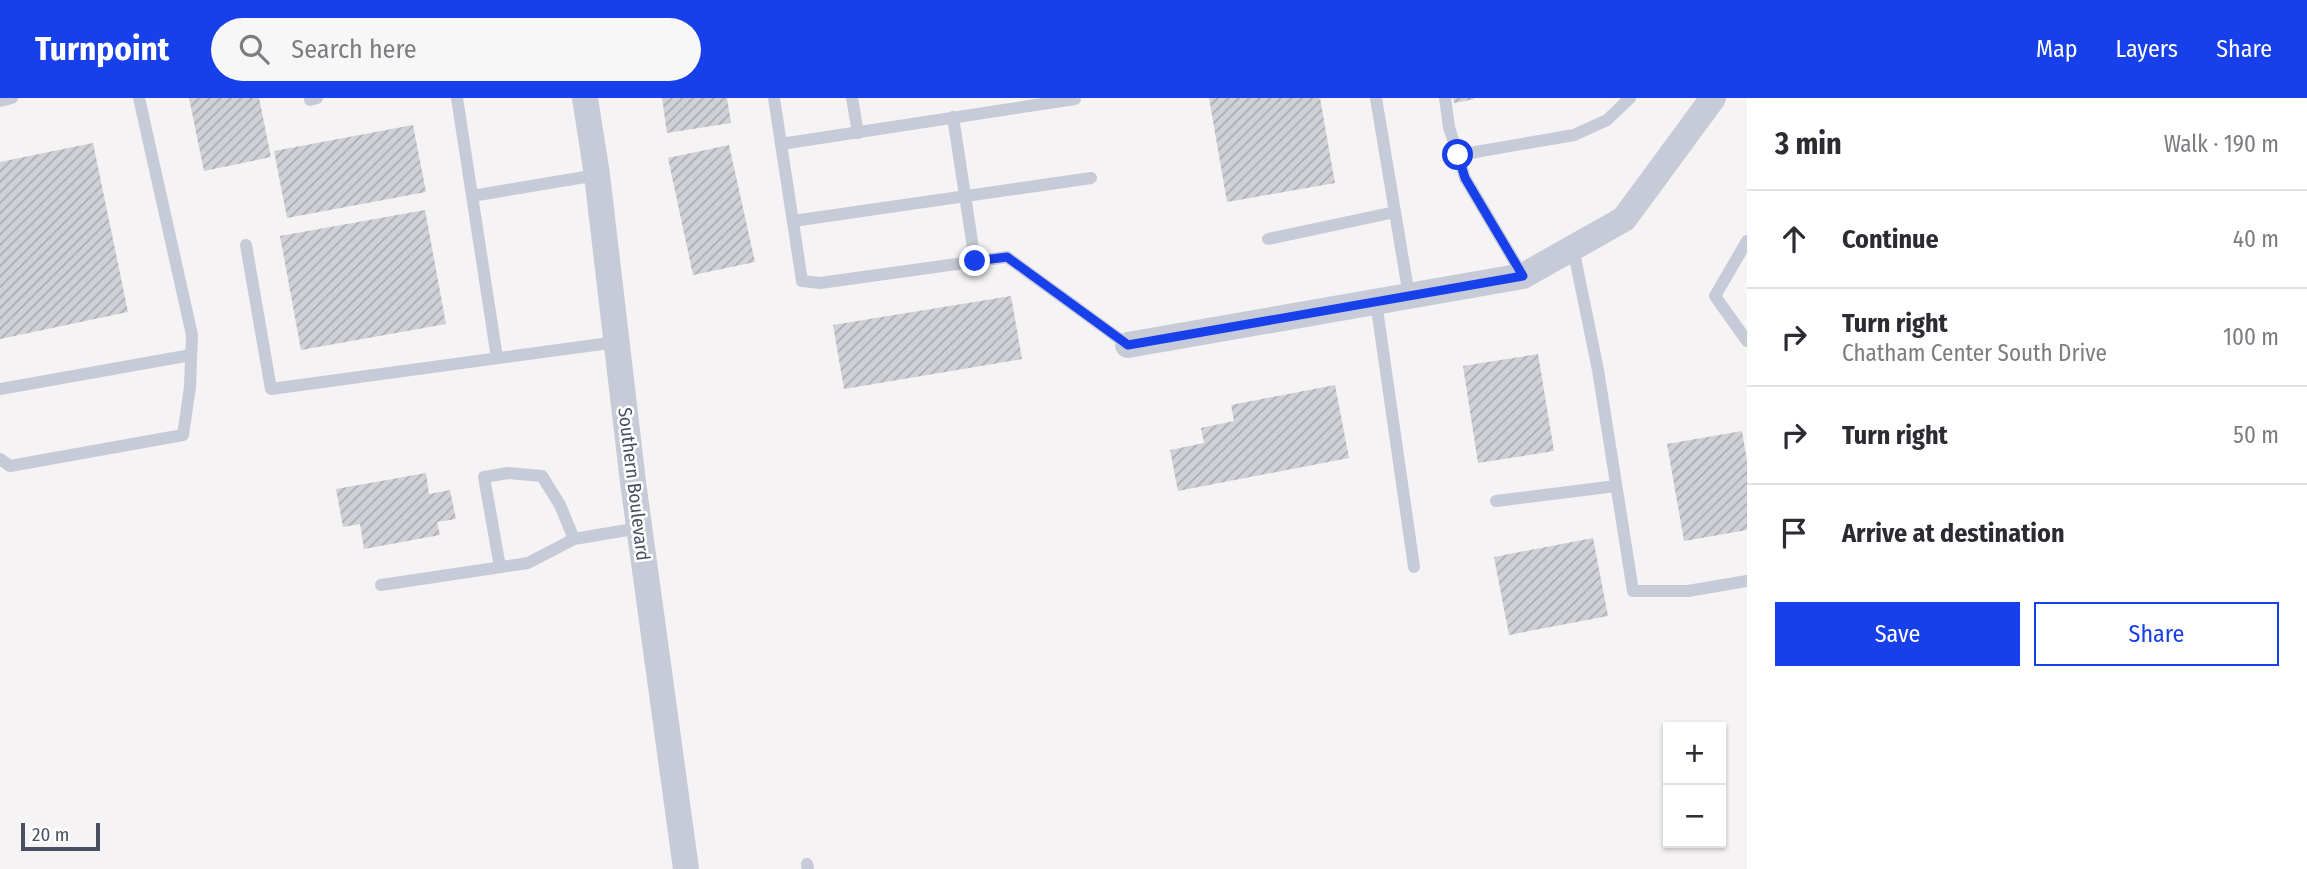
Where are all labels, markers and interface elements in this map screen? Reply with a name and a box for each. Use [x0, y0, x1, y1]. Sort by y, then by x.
search box [211, 18, 701, 81]
text: Turnpoint [35, 29, 169, 69]
icon: search [235, 30, 273, 68]
text: Search here [291, 34, 417, 65]
text: Map [2036, 35, 2078, 63]
text: Layers [2116, 35, 2178, 63]
text: Share [2216, 35, 2272, 63]
text: 3 min [1775, 126, 1842, 162]
text: Walk · 190 m [2164, 130, 2279, 158]
route start [1442, 139, 1473, 170]
icon: ahead [1775, 220, 1813, 258]
text: Continue [1842, 224, 1939, 255]
text: 40 m [2233, 225, 2279, 253]
route end [959, 245, 990, 276]
text: Turn right [1842, 308, 1948, 339]
icon: right [1775, 318, 1813, 356]
text: 100 m [2223, 323, 2279, 351]
text: Chatham Center South Drive [1842, 339, 2107, 367]
street label: Southern Boulevard [613, 406, 655, 562]
icon: right [1775, 416, 1813, 454]
text: Turn right [1842, 420, 1948, 451]
text: 50 m [2233, 421, 2279, 449]
icon: arrive [1775, 514, 1813, 552]
text: Arrive at destination [1842, 518, 2065, 549]
button: Save [1775, 602, 2020, 666]
button: Share [2034, 602, 2279, 666]
map controls [1663, 722, 1726, 848]
button: + [1663, 722, 1726, 785]
button: − [1663, 785, 1726, 848]
scale bar [21, 820, 100, 852]
text: 20 m [32, 823, 69, 846]

